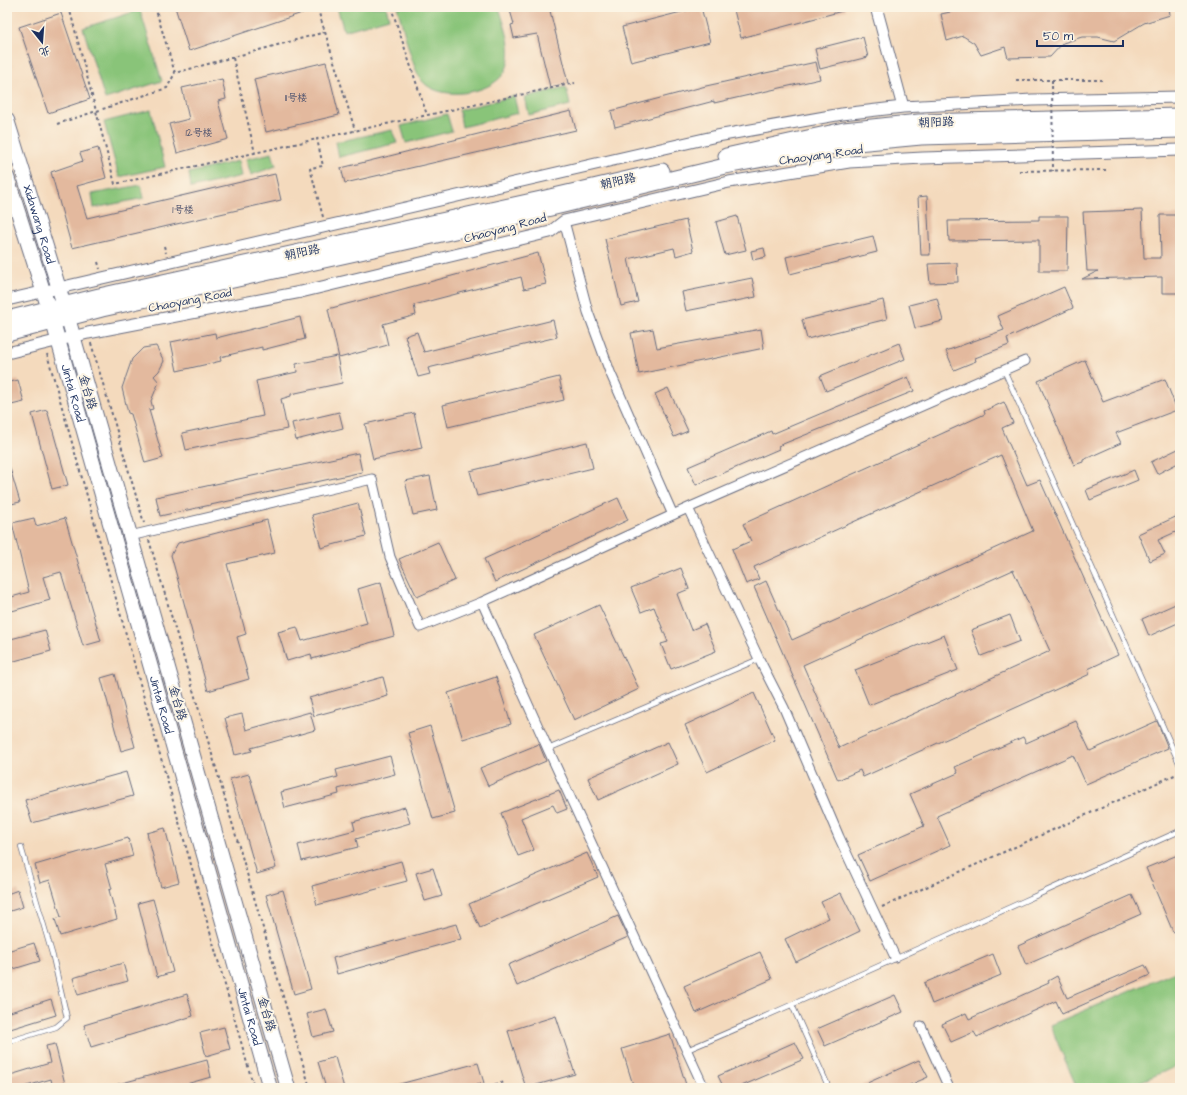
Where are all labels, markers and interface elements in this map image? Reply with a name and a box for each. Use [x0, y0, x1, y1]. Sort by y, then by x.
north arrow [22, 22, 62, 62]
scale bar [1037, 22, 1123, 48]
text: 50 m [1043, 28, 1074, 45]
text: 北 [37, 42, 52, 60]
house number: 11号楼 [285, 91, 307, 105]
street label: 朝阳路 [918, 113, 954, 132]
house number: 12号楼 [185, 126, 213, 140]
street label: Chaoyang Road [778, 141, 864, 171]
street label: 朝阳路 [599, 169, 638, 194]
street label: Xidawang Road [18, 183, 59, 266]
house number: 1号楼 [172, 203, 194, 217]
street label: Chaoyang Road [462, 209, 548, 249]
street label: 朝阳路 [283, 240, 321, 265]
street label: Chaoyang Road [147, 284, 233, 318]
street label: Jintai Road [56, 362, 89, 424]
street label: 金台路 [74, 372, 101, 412]
street label: Jintai Road [145, 674, 177, 736]
street label: 金台路 [164, 683, 191, 723]
street label: Jintai Road [233, 986, 266, 1048]
street label: 金台路 [253, 994, 280, 1034]

